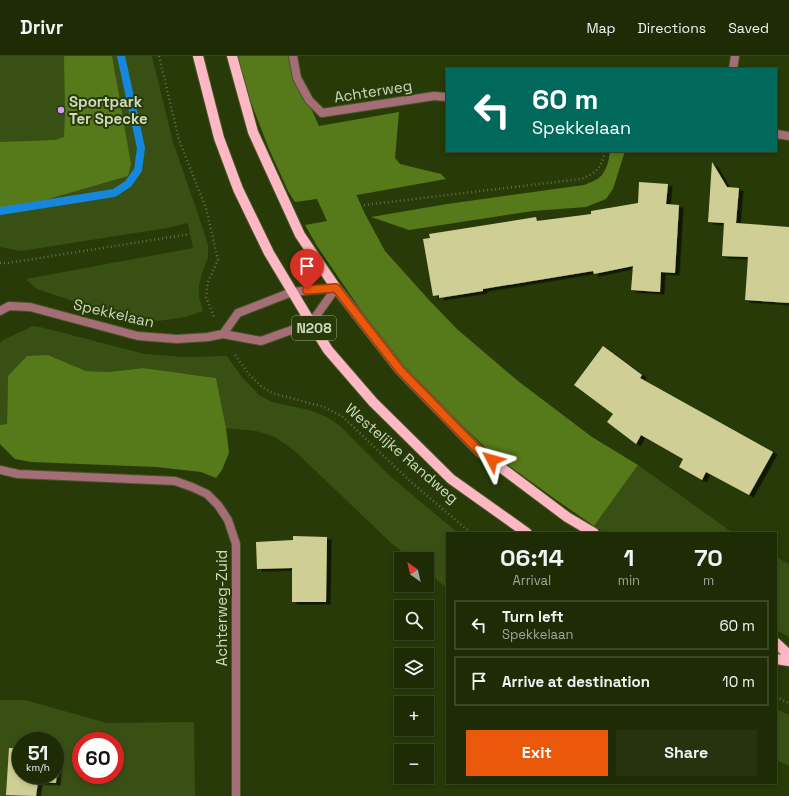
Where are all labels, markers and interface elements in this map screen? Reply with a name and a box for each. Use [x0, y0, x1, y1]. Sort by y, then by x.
text: Drivr [20, 15, 63, 40]
text: Map [586, 19, 616, 37]
text: Directions [638, 19, 706, 37]
text: Saved [728, 19, 769, 37]
street label: Achterweg [333, 75, 413, 107]
text: 60 m [532, 81, 598, 117]
icon: left [466, 84, 518, 136]
place label: Sportpark Ter Specke [69, 92, 148, 128]
marker: Sportpark Ter Specke [56, 105, 66, 115]
text: Spekkelaan [532, 116, 631, 139]
pin [290, 249, 324, 290]
icon: arrive [296, 255, 318, 277]
street label: Spekkelaan [72, 294, 156, 332]
road number: N208 [292, 316, 336, 340]
street label: Westelijke Randweg [341, 399, 463, 507]
position arrow [471, 439, 513, 481]
text: 06:14 [500, 542, 564, 573]
text: 1 [623, 542, 634, 573]
text: 70 [694, 542, 723, 573]
street label: Achterweg-Zuid [212, 550, 231, 666]
north arrow [394, 552, 434, 592]
map controls [394, 552, 434, 784]
text: Arrival [513, 572, 551, 589]
text: min [618, 572, 640, 589]
text: m [703, 572, 714, 589]
button: search [394, 600, 434, 640]
text: Turn left [502, 607, 564, 626]
icon: left [468, 614, 490, 636]
text: 60 m [719, 616, 755, 635]
text: Spekkelaan [502, 626, 573, 643]
button: layers [394, 648, 434, 688]
icon: arrive [468, 670, 490, 692]
text: Arrive at destination [502, 672, 650, 691]
text: 10 m [722, 672, 755, 691]
button: + [394, 696, 434, 736]
button: Exit [466, 730, 608, 776]
button: Share [616, 730, 757, 776]
speed limit sign: 60 [72, 732, 124, 784]
text: 51 [28, 740, 48, 766]
button: − [394, 744, 434, 784]
text: km/h [26, 761, 50, 774]

